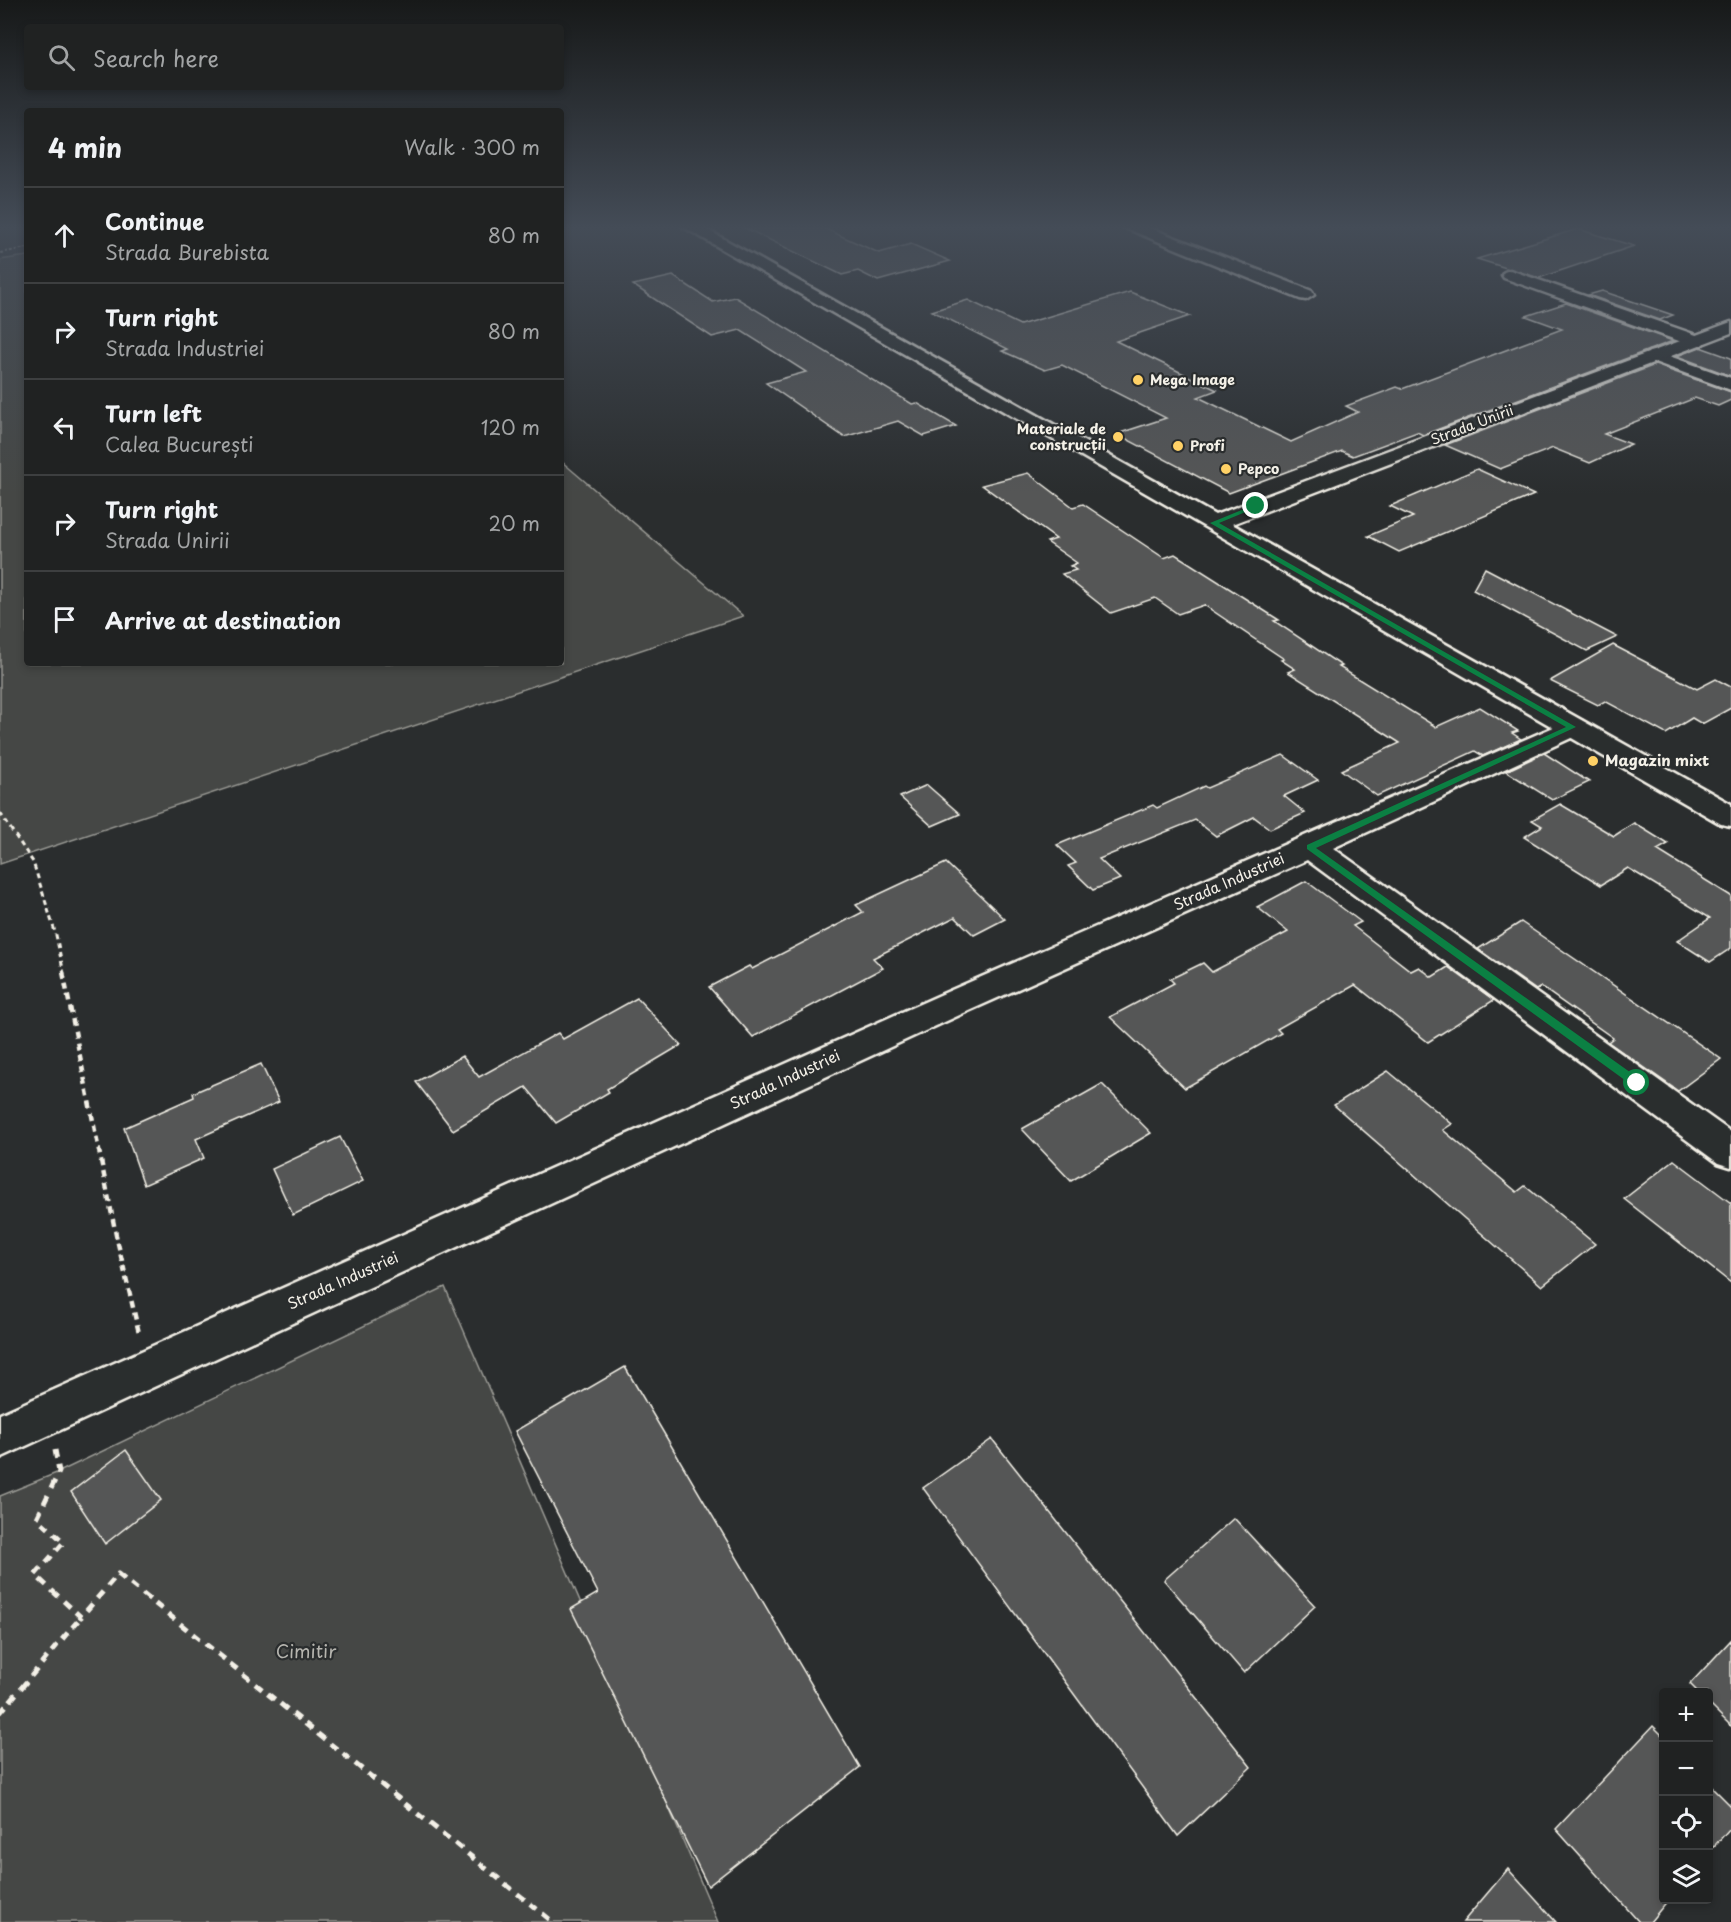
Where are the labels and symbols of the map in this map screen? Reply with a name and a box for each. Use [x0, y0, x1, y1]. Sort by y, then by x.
place label: Mega Image [1150, 369, 1235, 390]
marker: Mega Image [1131, 373, 1145, 387]
street label: Strada Unirii [1427, 399, 1517, 450]
place label: Materiale de construcții [1017, 418, 1106, 455]
marker: Materiale de construcții [1111, 430, 1125, 444]
place label: Profi [1190, 435, 1225, 456]
marker: Profi [1171, 439, 1185, 453]
place label: Pepco [1238, 458, 1279, 479]
marker: Pepco [1219, 462, 1233, 476]
route end [1242, 492, 1268, 518]
place label: Magazin mixt [1605, 748, 1709, 771]
marker: Magazin mixt [1586, 754, 1600, 768]
street label: Strada Industriei [1169, 846, 1288, 915]
street label: Strada Industriei [725, 1043, 843, 1114]
route start [1623, 1069, 1649, 1095]
street label: Strada Industriei [283, 1245, 402, 1314]
park label: Cimitir [276, 1637, 337, 1664]

